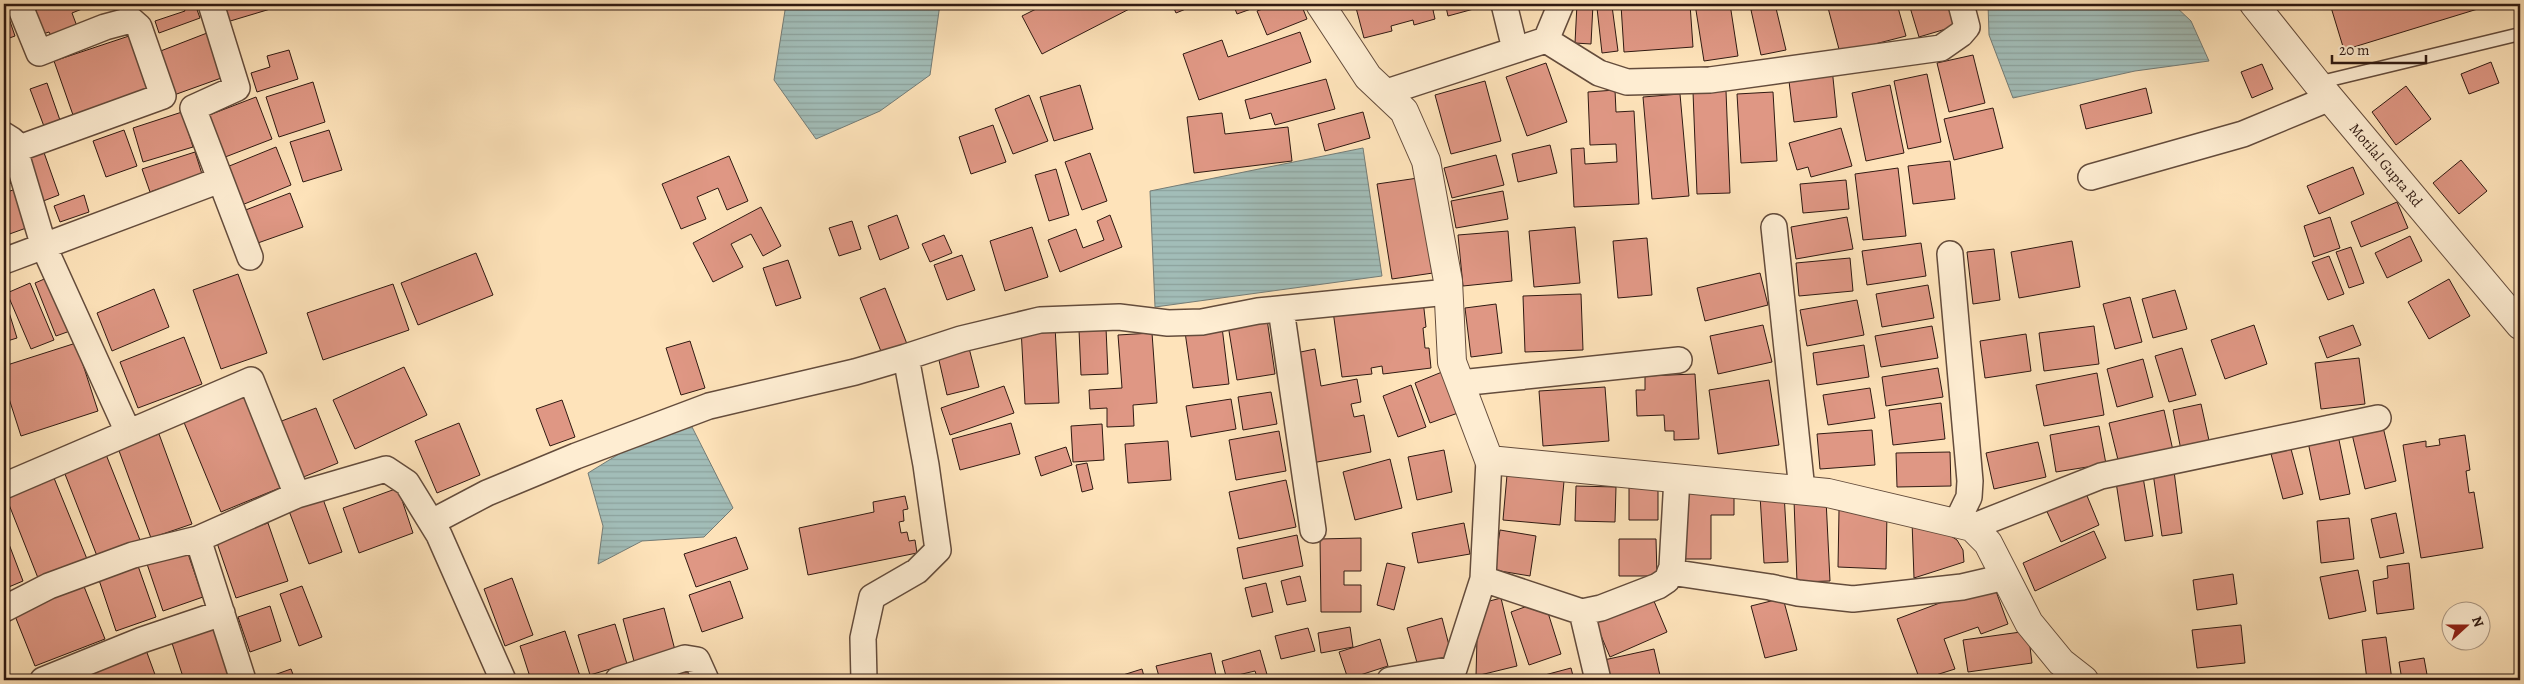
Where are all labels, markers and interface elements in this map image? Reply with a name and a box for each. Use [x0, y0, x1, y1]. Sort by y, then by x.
scale bar [2332, 32, 2425, 64]
text: 20 m [2339, 40, 2370, 60]
street label: Motilal Gupta Rd [2345, 119, 2428, 212]
north arrow [2442, 602, 2492, 652]
text: N [2467, 613, 2488, 630]

